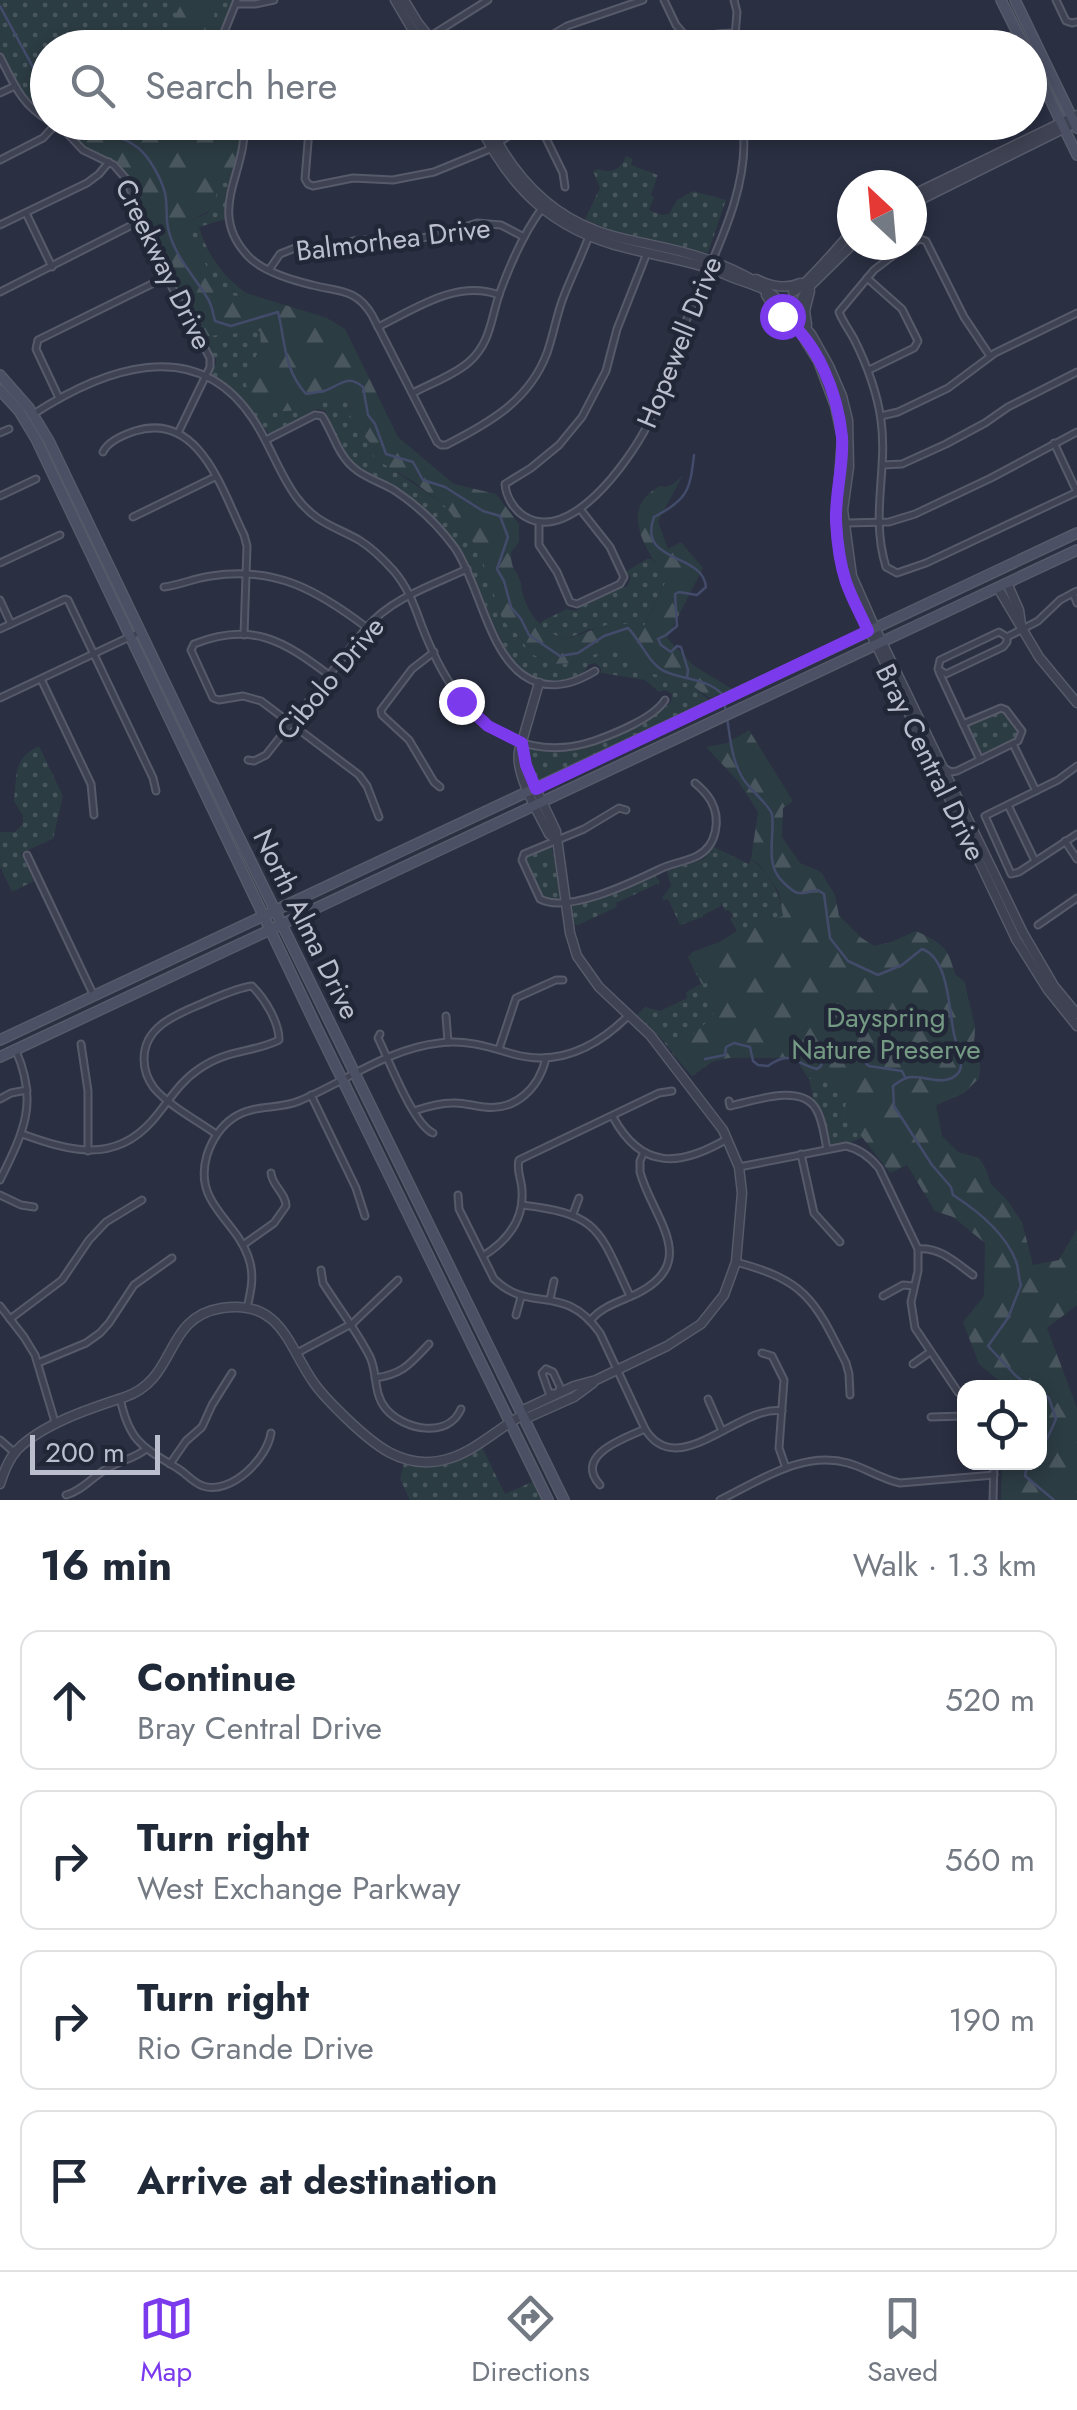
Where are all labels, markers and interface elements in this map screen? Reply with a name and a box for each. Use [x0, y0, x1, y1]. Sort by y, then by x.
search box [30, 30, 1047, 140]
icon: search [65, 58, 120, 113]
text: Search here [145, 58, 337, 113]
north arrow [837, 170, 927, 260]
street label: Creekway Drive [105, 172, 223, 356]
street label: Balmorhea Drive [294, 207, 493, 272]
street label: Hopewell Drive [626, 250, 733, 434]
route start [760, 294, 806, 340]
street label: Cibolo Drive [266, 608, 394, 749]
street label: Bray Central Drive [865, 657, 996, 868]
route end [439, 679, 485, 725]
street label: North Alma Drive [243, 822, 370, 1026]
park label: Dayspring Nature Preserve [791, 997, 981, 1070]
map controls [957, 1380, 1047, 1470]
button: locate [957, 1380, 1047, 1470]
scale bar [30, 1430, 160, 1474]
text: 200 m [45, 1432, 125, 1473]
text: 16 min [40, 1535, 172, 1596]
text: Walk · 1.3 km [853, 1542, 1037, 1588]
text: Continue [137, 1650, 296, 1705]
icon: ahead [42, 1673, 97, 1728]
text: 520 m [945, 1677, 1035, 1723]
text: Bray Central Drive [137, 1705, 382, 1751]
text: Turn right [137, 1810, 309, 1865]
icon: right [42, 1833, 97, 1888]
text: 560 m [945, 1837, 1035, 1883]
text: West Exchange Parkway [137, 1865, 461, 1911]
text: Turn right [137, 1970, 309, 2025]
icon: right [42, 1993, 97, 2048]
text: 190 m [948, 1997, 1035, 2043]
text: Rio Grande Drive [137, 2025, 374, 2071]
icon: arrive [42, 2153, 97, 2208]
text: Arrive at destination [137, 2153, 498, 2208]
tab: Map [139, 2291, 194, 2392]
tab: Directions [471, 2291, 590, 2392]
tab: Saved [867, 2291, 938, 2392]

